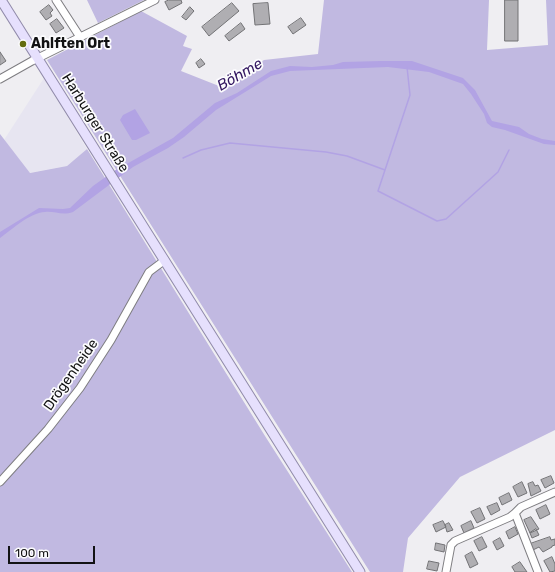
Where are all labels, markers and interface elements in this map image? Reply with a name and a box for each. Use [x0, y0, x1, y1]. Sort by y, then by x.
place label: Ahlften Ort [31, 36, 110, 52]
marker: Ahlften Ort [18, 39, 28, 49]
water label: Böhme [214, 55, 266, 95]
street label: Harburger Straße [58, 71, 132, 175]
street label: Drögenheide [40, 336, 102, 414]
scale bar [10, 538, 97, 564]
text: 100 m [15, 546, 49, 560]

